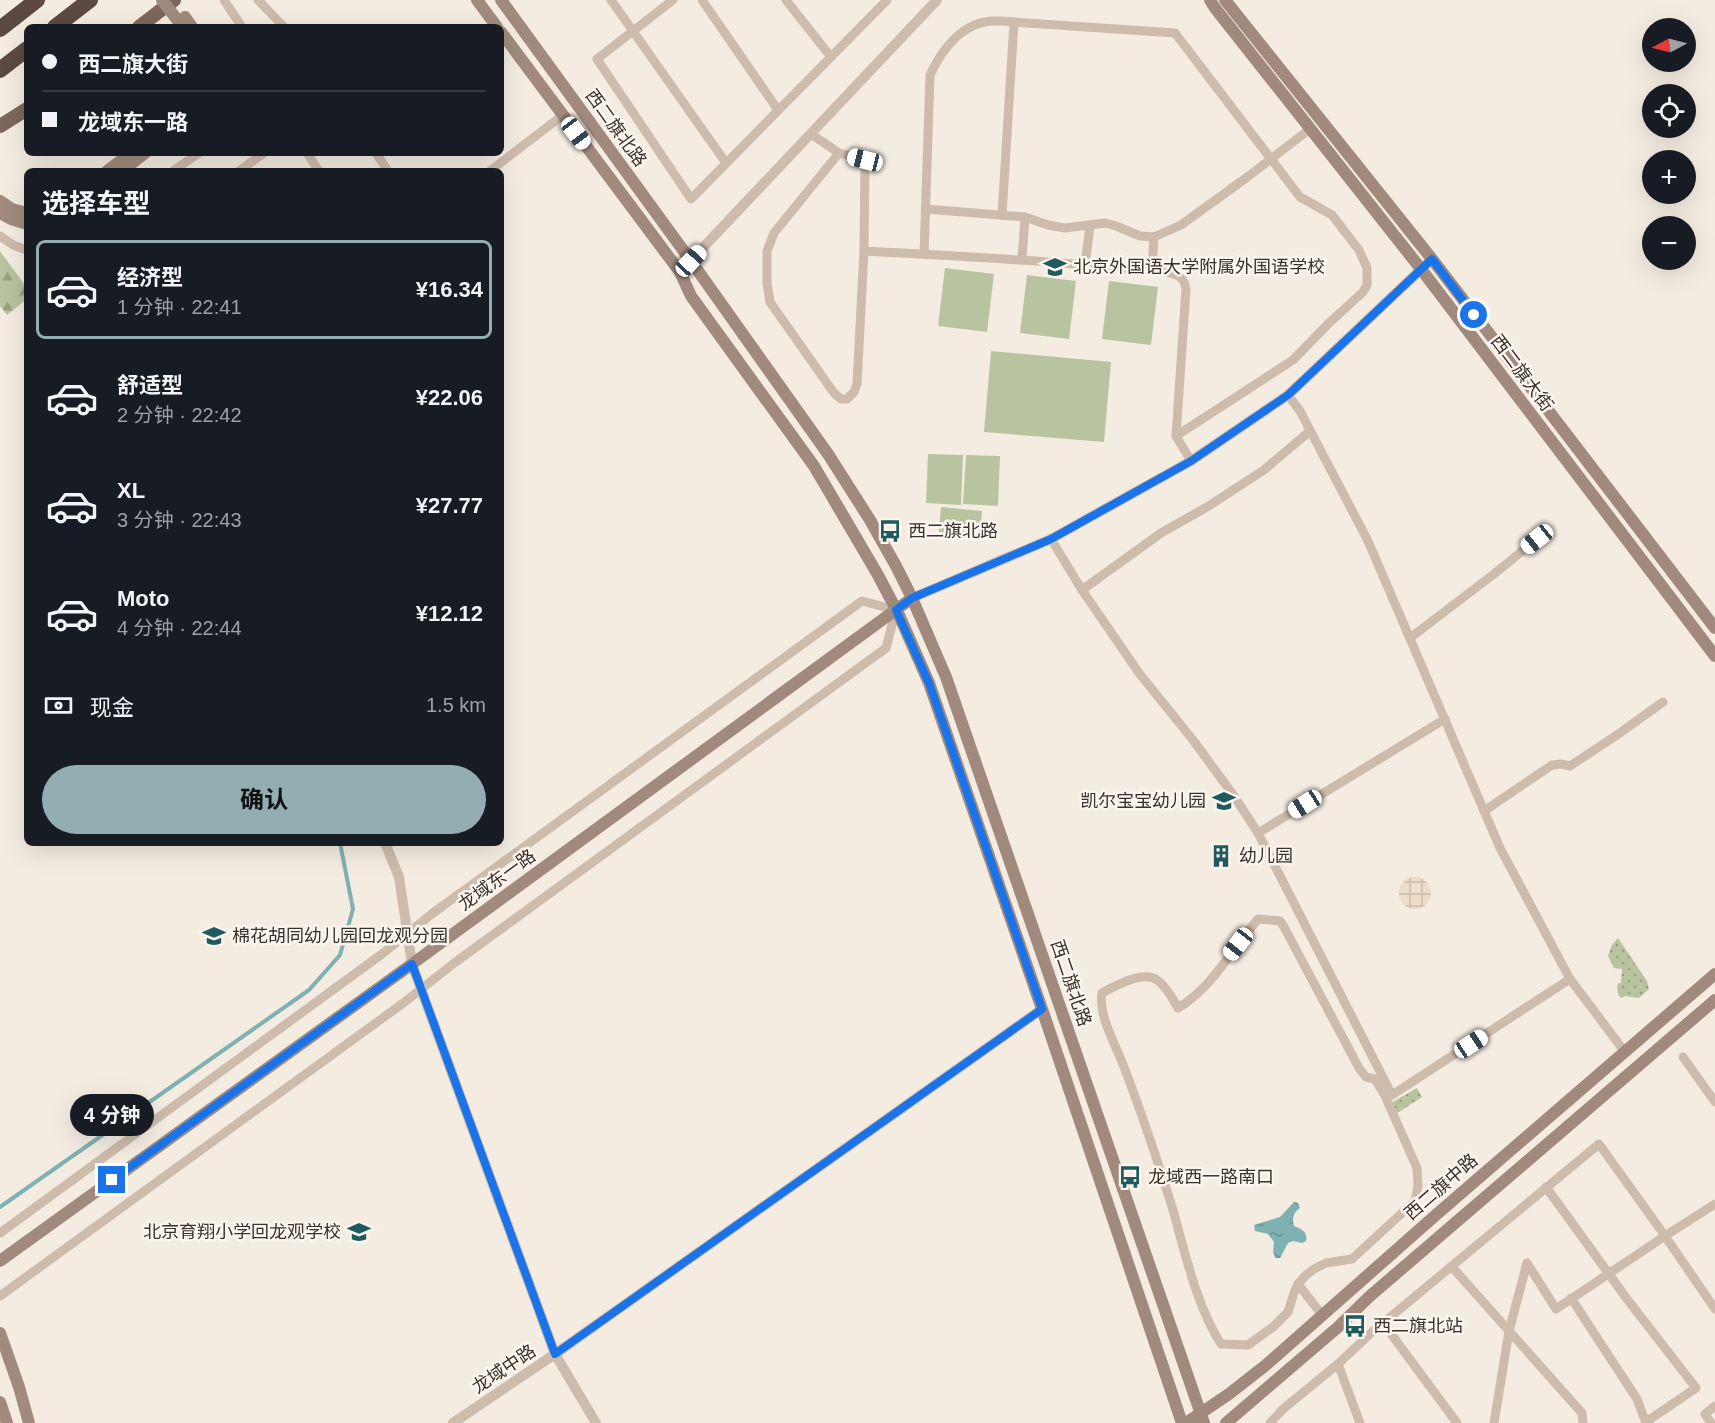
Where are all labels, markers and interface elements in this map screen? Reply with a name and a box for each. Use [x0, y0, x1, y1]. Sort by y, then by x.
north arrow [1642, 18, 1696, 72]
map controls [1642, 18, 1696, 270]
text: 西二旗大街 [78, 52, 188, 77]
button: locate [1642, 84, 1696, 138]
street label: 西二旗北路 [581, 86, 651, 170]
text: 龙域东一路 [78, 110, 188, 135]
car [558, 113, 594, 153]
car [845, 147, 885, 173]
button: + [1642, 150, 1696, 204]
text: 选择车型 [42, 189, 150, 219]
button: − [1642, 216, 1696, 270]
car [672, 242, 710, 280]
school or university icon: 北京外国语大学附属外国语学校 [1042, 254, 1068, 280]
place label: 北京外国语大学附属外国语学校 [1073, 257, 1325, 277]
icon: car [45, 263, 99, 317]
text: 经济型 [117, 265, 183, 290]
text: ¥16.34 [416, 277, 483, 302]
text: 1 分钟 · 22:41 [117, 296, 242, 318]
route start [1460, 301, 1487, 328]
street label: 西二旗大街 [1487, 331, 1557, 415]
icon: car [45, 371, 99, 425]
text: 舒适型 [117, 373, 183, 398]
text: ¥22.06 [416, 385, 483, 410]
text: 2 分钟 · 22:42 [117, 404, 242, 426]
text: XL [117, 478, 145, 503]
icon: car [45, 479, 99, 533]
text: ¥27.77 [416, 493, 483, 518]
text: 3 分钟 · 22:43 [117, 509, 242, 531]
bus stop icon: 西二旗北路 [877, 518, 903, 544]
place label: 西二旗北路 [908, 521, 998, 541]
car [1517, 521, 1557, 557]
text: Moto [117, 586, 170, 611]
icon: car [45, 587, 99, 641]
text: ¥12.12 [416, 601, 483, 626]
text: 4 分钟 · 22:44 [117, 617, 242, 639]
icon: cash [42, 689, 75, 722]
text: 1.5 km [426, 694, 486, 716]
text: 现金 [90, 695, 134, 720]
button: 确认 [42, 765, 486, 834]
car [1285, 787, 1325, 821]
school or university icon: 凯尔宝宝幼儿园 [1211, 788, 1237, 814]
place label: 凯尔宝宝幼儿园 [1080, 791, 1206, 811]
building icon: 幼儿园 [1208, 843, 1234, 869]
street label: 龙域东一路 [455, 845, 539, 915]
place label: 幼儿园 [1239, 846, 1293, 866]
school or university icon: 棉花胡同幼儿园回龙观分园 [201, 923, 227, 949]
car [1220, 924, 1256, 964]
place label: 棉花胡同幼儿园回龙观分园 [232, 926, 448, 946]
street label: 西二旗北路 [1047, 937, 1095, 1029]
car [1451, 1027, 1491, 1061]
callout: 4 分钟 [70, 1093, 154, 1135]
text: 4 分钟 [84, 1104, 140, 1126]
street label: 西二旗中路 [1400, 1150, 1482, 1224]
bus stop icon: 龙域西一路南口 [1117, 1164, 1143, 1190]
route end [98, 1166, 125, 1193]
place label: 龙域西一路南口 [1148, 1167, 1274, 1187]
school or university icon: 北京育翔小学回龙观学校 [346, 1219, 372, 1245]
place label: 北京育翔小学回龙观学校 [143, 1222, 341, 1242]
bus stop icon: 西二旗北站 [1342, 1313, 1368, 1339]
place label: 西二旗北站 [1373, 1316, 1463, 1336]
street label: 龙域中路 [469, 1341, 539, 1397]

